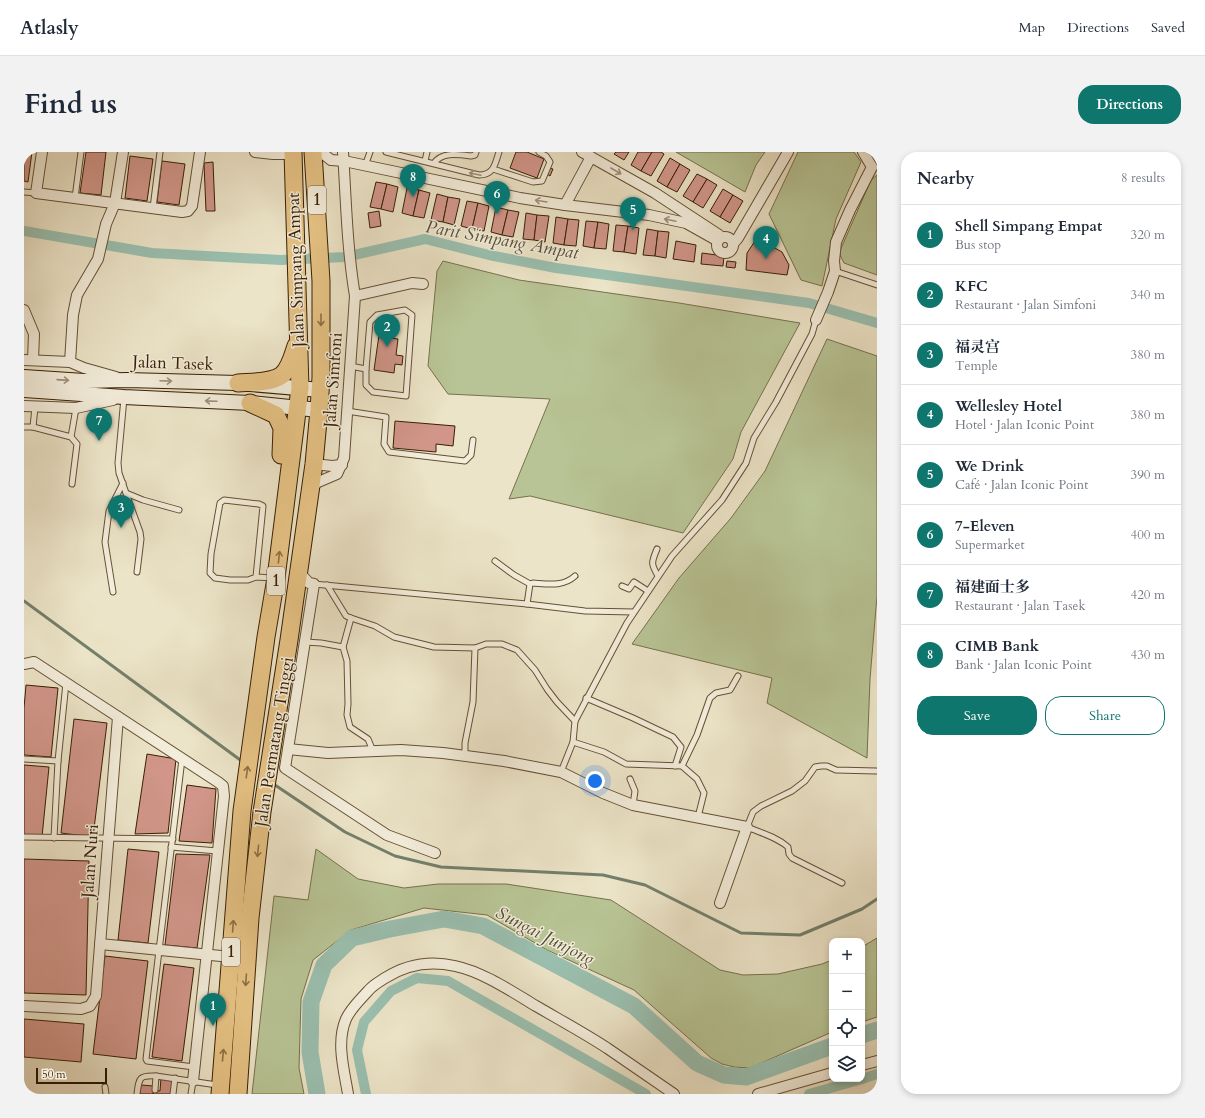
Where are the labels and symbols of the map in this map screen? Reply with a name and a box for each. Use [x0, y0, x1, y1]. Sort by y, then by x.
pin: 8 [400, 164, 426, 197]
one-way arrow [610, 168, 622, 176]
one-way arrow [468, 169, 481, 177]
pin: 6 [484, 181, 510, 214]
road number: 1 [308, 186, 326, 214]
street label: Jalan Simpang Ampat [282, 191, 310, 351]
one-way arrow [535, 197, 548, 205]
pin: 5 [620, 197, 646, 230]
water label: Parit Simpang Ampat [424, 214, 581, 266]
one-way arrow [664, 215, 677, 223]
pin: 4 [753, 226, 779, 259]
one-way arrow [317, 313, 325, 326]
pin: 2 [374, 314, 400, 347]
street label: Jalan Simfoni [318, 331, 348, 431]
street label: Jalan Tasek [129, 350, 215, 376]
one-way arrow [56, 376, 69, 383]
one-way arrow [159, 377, 172, 385]
one-way arrow [205, 397, 218, 405]
pin: 7 [86, 408, 112, 441]
pin: 3 [108, 495, 134, 528]
one-way arrow [275, 551, 282, 564]
road number: 1 [267, 567, 285, 595]
street label: Jalan Permatang Tinggi [249, 655, 299, 832]
one-way arrow [244, 766, 251, 779]
your location [585, 771, 605, 791]
street label: Jalan Nuri [76, 823, 104, 902]
one-way arrow [254, 844, 261, 857]
water label: Sungai Junjong [491, 900, 599, 972]
one-way arrow [230, 920, 237, 933]
road number: 1 [222, 938, 240, 966]
one-way arrow [242, 973, 249, 986]
pin: 1 [200, 993, 226, 1026]
one-way arrow [219, 1049, 226, 1062]
scale bar [36, 1066, 107, 1085]

